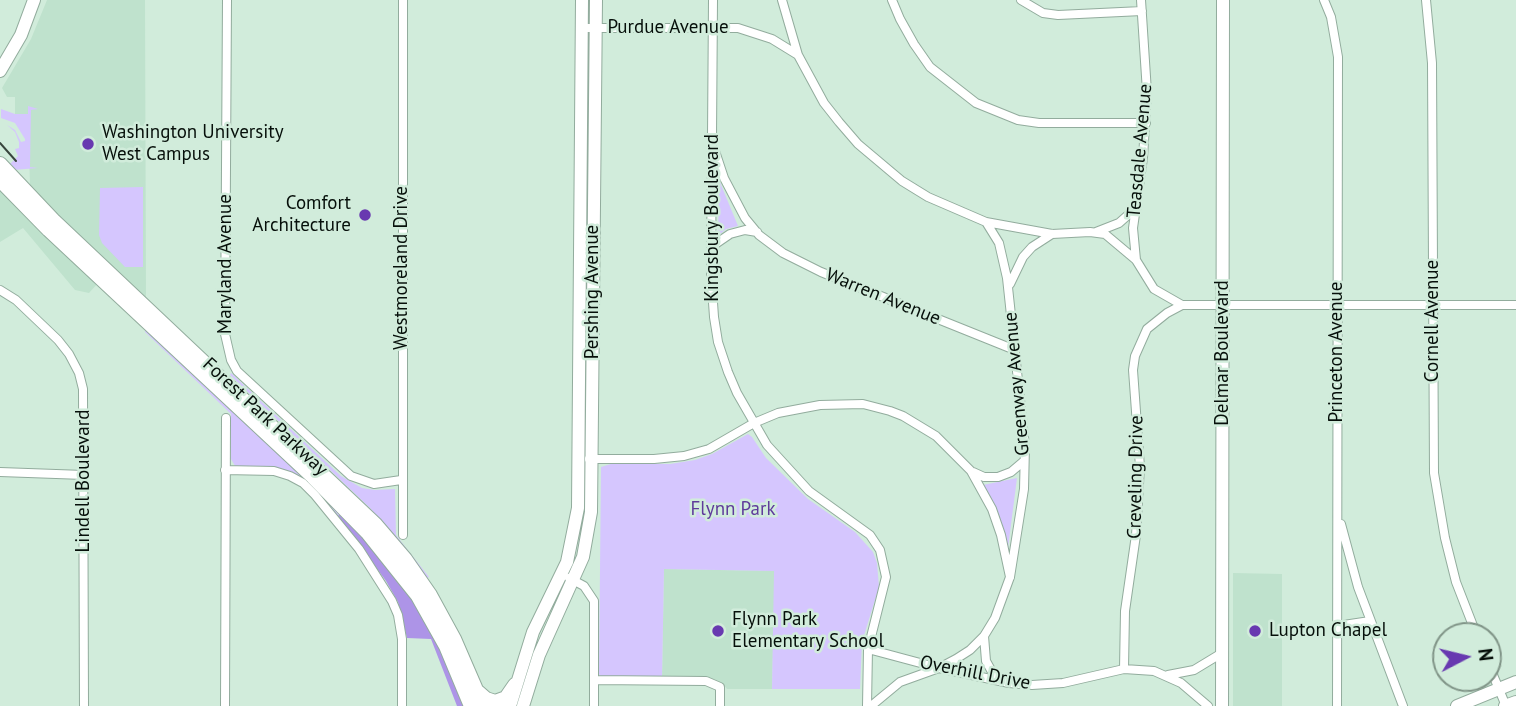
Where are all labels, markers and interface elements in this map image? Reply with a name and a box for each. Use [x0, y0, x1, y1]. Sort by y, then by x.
street label: Purdue Avenue [607, 17, 729, 39]
street label: Teasdale Avenue [1123, 83, 1157, 219]
place label: Washington University West Campus [102, 122, 284, 166]
street label: Kingsbury Boulevard [702, 134, 724, 302]
marker: Washington University West Campus [80, 136, 96, 152]
street label: Westmoreland Drive [391, 186, 413, 350]
place label: Comfort Architecture [252, 193, 351, 237]
street label: Maryland Avenue [215, 194, 237, 334]
marker: Comfort Architecture [357, 207, 373, 223]
street label: Pershing Avenue [582, 225, 604, 359]
street label: Cornell Avenue [1422, 260, 1444, 382]
street label: Warren Avenue [822, 264, 944, 330]
street label: Delmar Boulevard [1212, 280, 1234, 426]
street label: Princeton Avenue [1326, 282, 1348, 422]
street label: Greenway Avenue [999, 311, 1035, 457]
street label: Forest Park Parkway [198, 353, 332, 481]
street label: Lindell Boulevard [73, 410, 95, 552]
street label: Creveling Drive [1124, 415, 1148, 539]
park label: Flynn Park [690, 499, 776, 521]
place label: Flynn Park Elementary School [732, 609, 884, 653]
place label: Lupton Chapel [1269, 620, 1387, 642]
north arrow [1432, 622, 1502, 692]
marker: Flynn Park Elementary School [710, 623, 726, 639]
marker: Lupton Chapel [1247, 623, 1263, 639]
text: N [1473, 647, 1499, 662]
street label: Overhill Drive [918, 651, 1032, 695]

